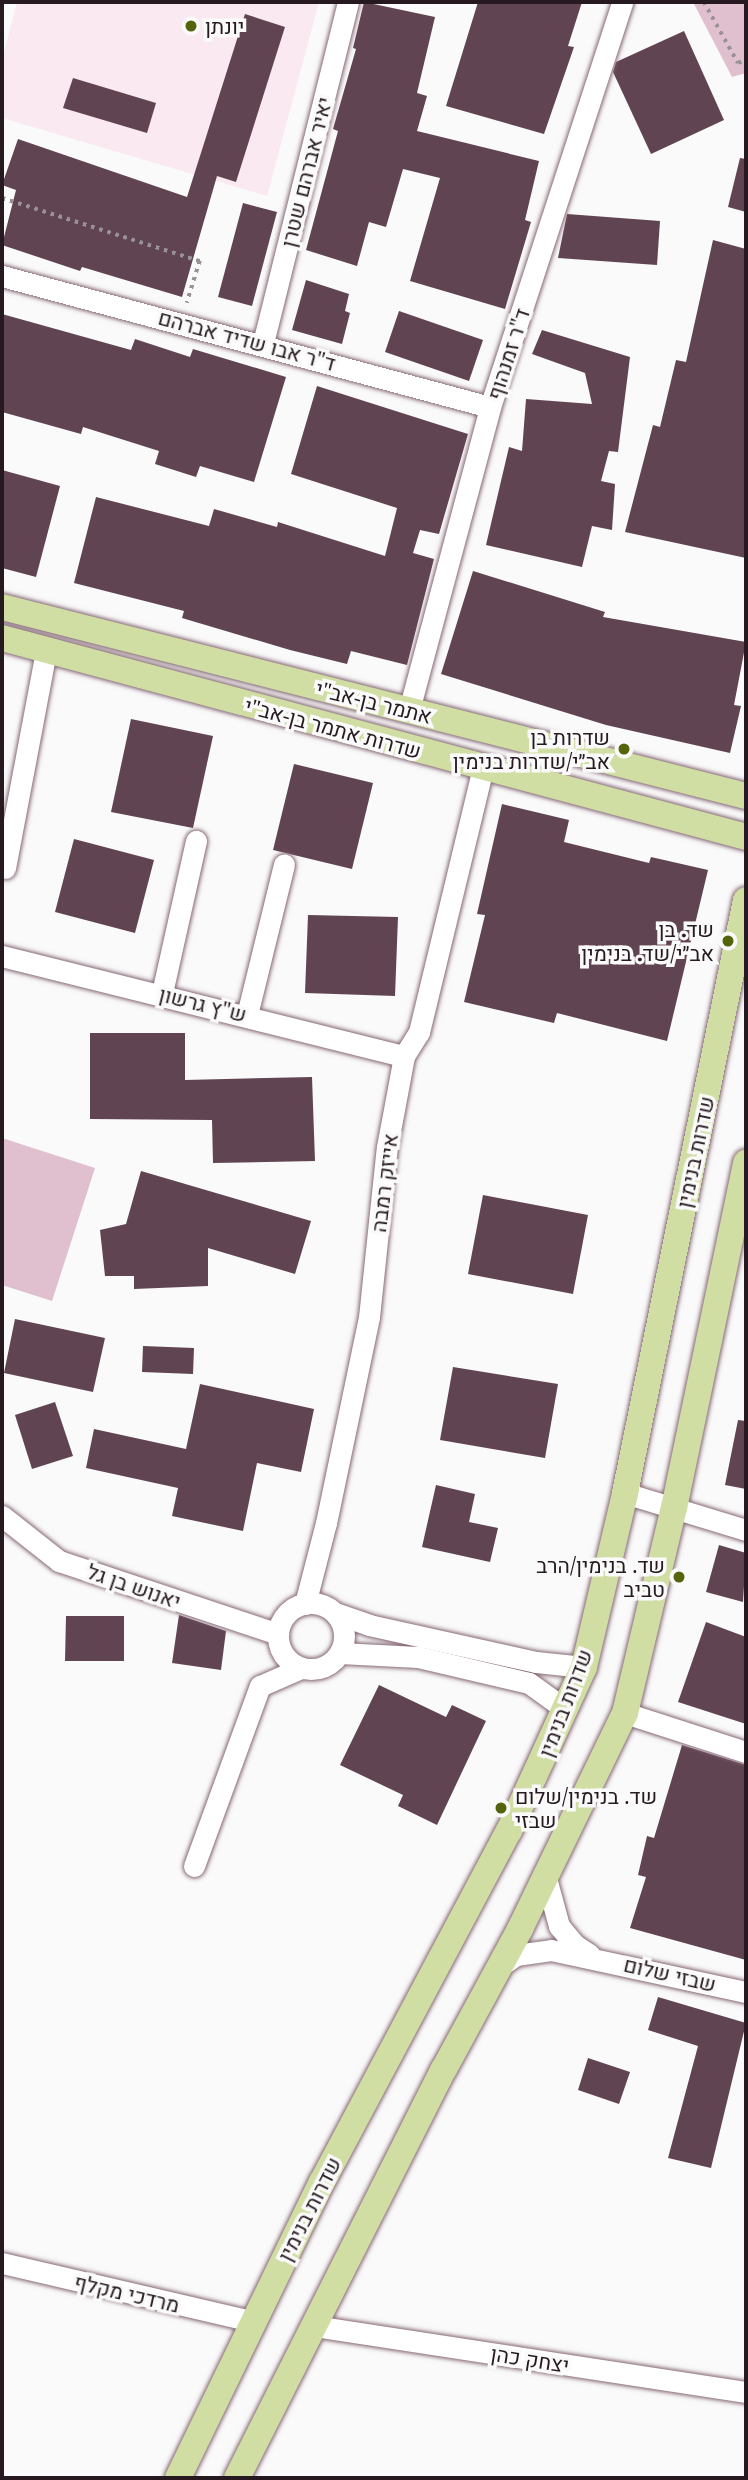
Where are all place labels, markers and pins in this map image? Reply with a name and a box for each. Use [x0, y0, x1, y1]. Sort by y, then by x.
place label: יונתן [205, 13, 244, 39]
marker: יונתן [183, 18, 199, 34]
place label: שדרות בן אב״י/שדרות בנימין [453, 724, 610, 774]
marker: שדרות בן אב״י/שדרות בנימין [616, 741, 632, 757]
place label: שד. בן אב״י/שד. בנימין [581, 916, 714, 966]
marker: שד. בן אב״י/שד. בנימין [720, 933, 736, 949]
place label: שד. בנימין/הרב טביב [536, 1552, 665, 1602]
marker: שד. בנימין/הרב טביב [671, 1569, 687, 1585]
place label: שד. בנימין/שלום שבזי [515, 1783, 657, 1833]
marker: שד. בנימין/שלום שבזי [493, 1800, 509, 1816]

